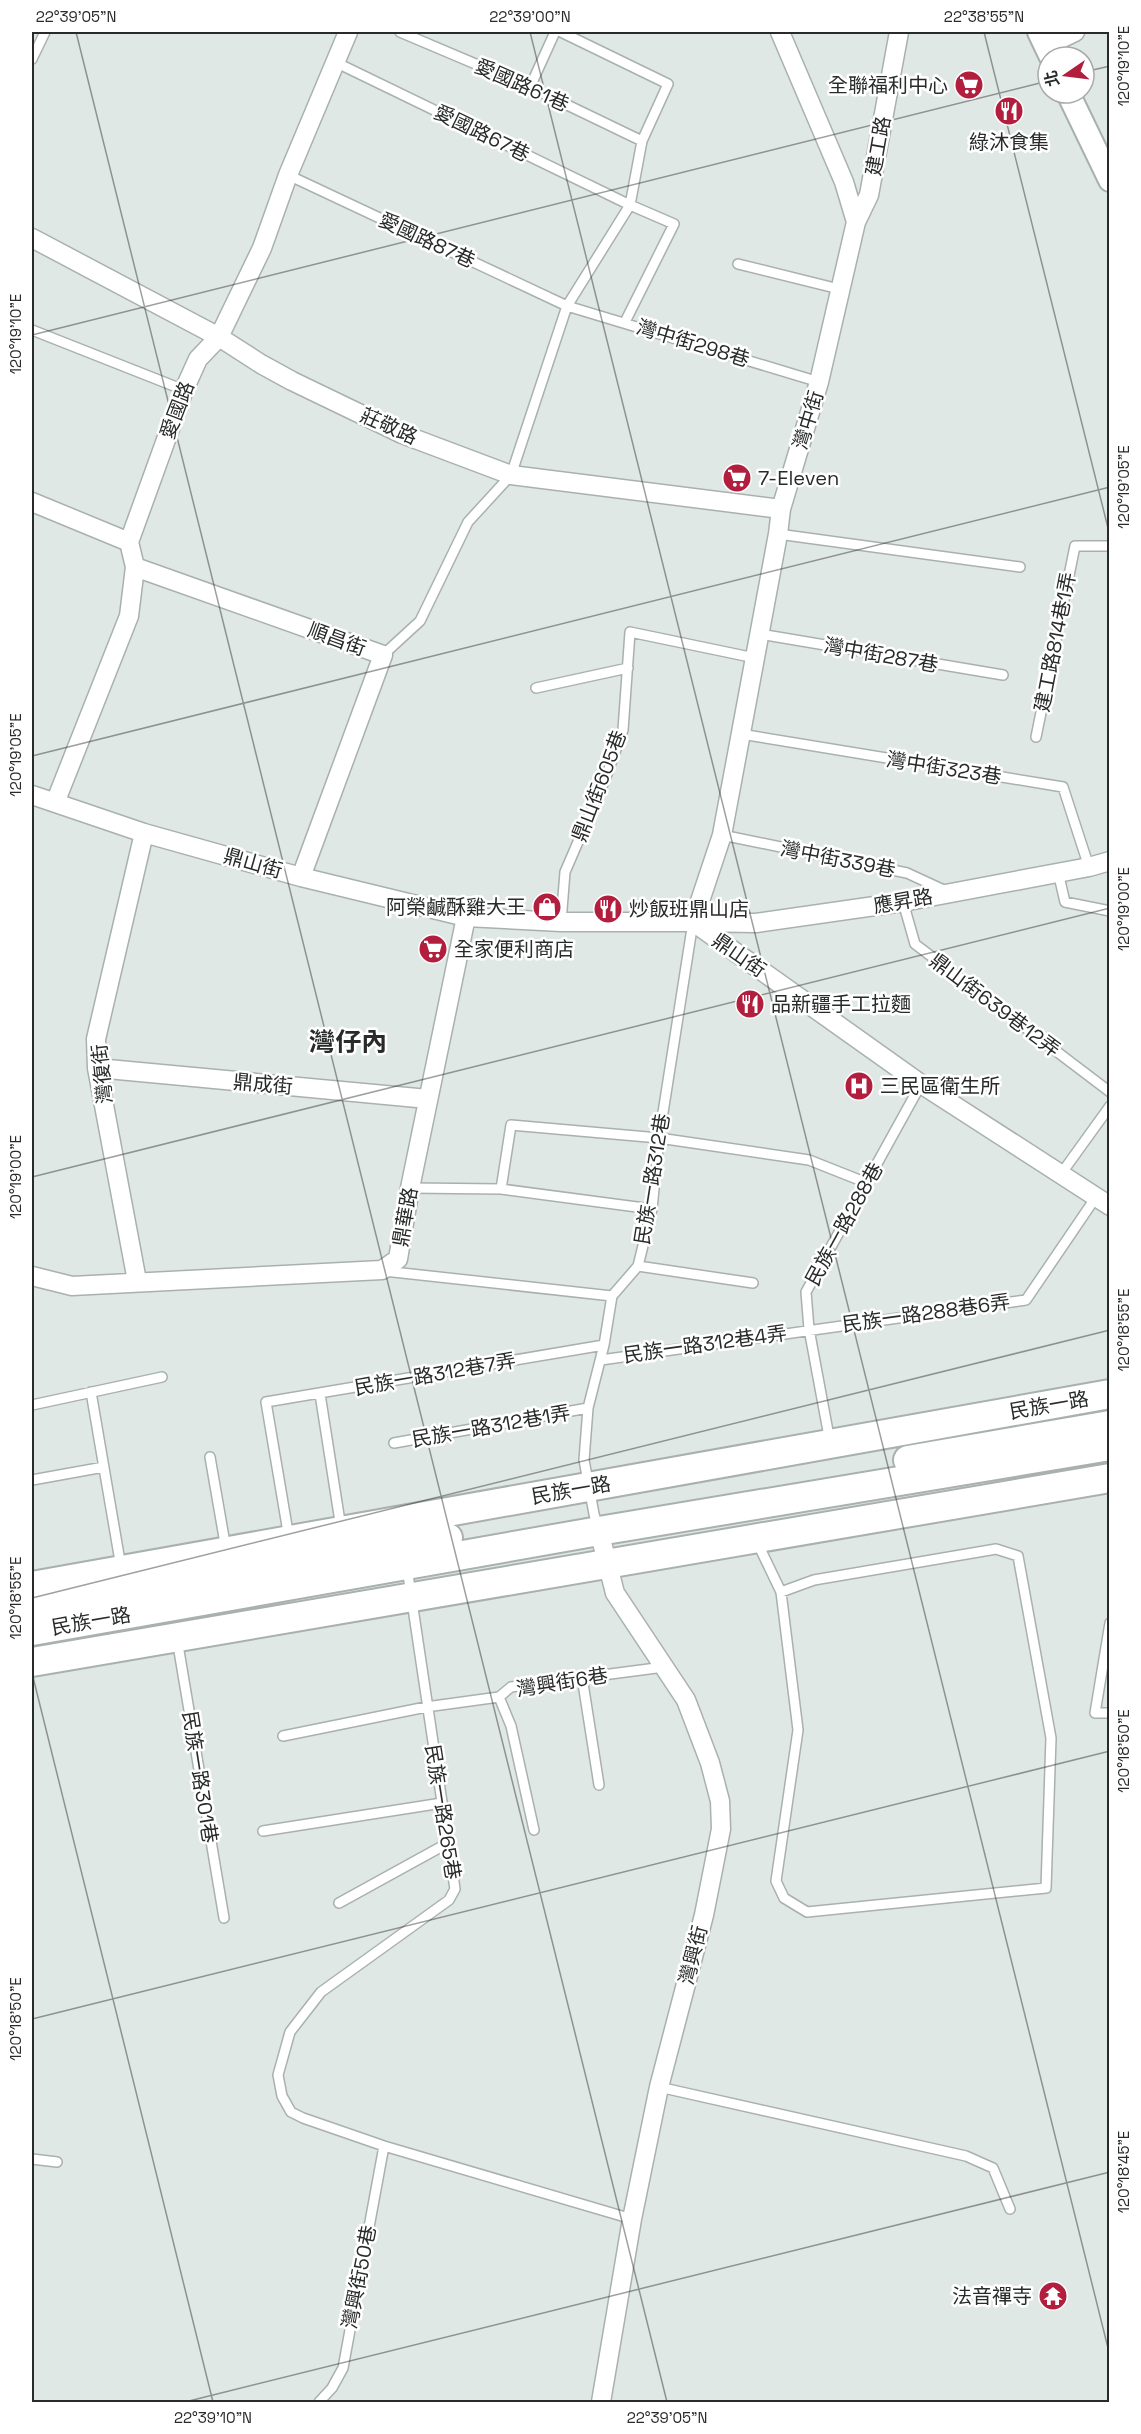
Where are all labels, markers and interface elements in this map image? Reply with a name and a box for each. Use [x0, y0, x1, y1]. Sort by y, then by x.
text: 22°39'05"N [36, 7, 116, 26]
text: 22°39'00"N [489, 7, 571, 26]
text: 22°38'55"N [944, 7, 1024, 26]
text: 120°19'10"E [1114, 26, 1133, 106]
north arrow [1036, 45, 1096, 105]
street label: 愛國路61巷 [471, 53, 573, 117]
text: 北 [1040, 68, 1064, 89]
supermarket icon: 全聯福利中心 [953, 69, 985, 101]
place label: 全聯福利中心 [828, 72, 948, 98]
restaurant icon: 綠沐食集 [993, 95, 1025, 127]
street label: 愛國路67巷 [430, 99, 534, 167]
street label: 建工路 [860, 114, 896, 178]
place label: 綠沐食集 [969, 129, 1049, 155]
street label: 愛國路87巷 [375, 206, 479, 274]
text: 120°19'10"E [6, 294, 25, 374]
street label: 灣中街298巷 [633, 314, 753, 372]
street label: 愛國路 [154, 377, 200, 443]
street label: 灣中街 [787, 388, 829, 452]
street label: 莊敬路 [356, 402, 422, 450]
text: 120°19'05"E [1114, 445, 1133, 529]
supermarket icon: 7-Eleven [721, 462, 753, 494]
place label: 7-Eleven [758, 465, 839, 491]
street label: 建工路814巷1弄 [1029, 570, 1081, 714]
street label: 順昌街 [304, 617, 370, 661]
street label: 灣中街287巷 [822, 632, 940, 678]
text: 120°19'05"E [6, 713, 25, 797]
street label: 鼎山街605巷 [566, 727, 632, 845]
street label: 灣中街323巷 [885, 746, 1003, 790]
street label: 灣中街339巷 [778, 835, 898, 883]
street label: 鼎山街 [221, 842, 285, 884]
text: 120°19'00"E [1114, 867, 1133, 951]
street label: 應昇路 [871, 883, 935, 919]
shop icon: 阿榮鹹酥雞大王 [531, 891, 563, 923]
restaurant icon: 炒飯班鼎山店 [592, 893, 624, 925]
place label: 阿榮鹹酥雞大王 [386, 894, 526, 920]
place label: 炒飯班鼎山店 [629, 896, 749, 922]
street label: 鼎山街 [707, 927, 771, 983]
supermarket icon: 全家便利商店 [417, 933, 449, 965]
place label: 全家便利商店 [454, 936, 574, 962]
street label: 鼎山街639巷12弄 [924, 947, 1066, 1063]
restaurant icon: 品新疆手工拉麵 [734, 988, 766, 1020]
place label: 品新疆手工拉麵 [771, 991, 911, 1017]
district label: 灣仔內 [309, 1025, 387, 1059]
street label: 灣復街 [86, 1043, 118, 1105]
street label: 鼎成街 [232, 1068, 294, 1100]
hospital icon: 三民區衛生所 [843, 1070, 875, 1102]
place label: 三民區衛生所 [880, 1073, 1000, 1099]
street label: 民族一路312巷 [629, 1112, 675, 1246]
text: 120°19'00"E [6, 1135, 25, 1219]
street label: 民族一路288巷 [799, 1158, 889, 1290]
street label: 鼎華路 [387, 1185, 423, 1249]
street label: 民族一路288巷6弄 [840, 1288, 1012, 1338]
text: 120°18'55"E [1114, 1289, 1133, 1371]
street label: 民族一路312巷4弄 [622, 1320, 788, 1368]
street label: 民族一路312巷7弄 [352, 1347, 518, 1401]
street label: 民族一路 [1007, 1385, 1091, 1425]
street label: 民族一路312巷1弄 [410, 1399, 572, 1453]
street label: 民族一路 [529, 1470, 613, 1510]
text: 120°18'55"E [6, 1557, 25, 1639]
street label: 民族一路 [49, 1601, 133, 1641]
street label: 灣興街6巷 [514, 1662, 610, 1702]
street label: 民族一路301巷 [177, 1709, 223, 1845]
text: 120°18'50"E [1114, 1709, 1133, 1793]
street label: 民族一路265巷 [420, 1743, 466, 1881]
street label: 灣興街 [673, 1923, 713, 1987]
text: 120°18'50"E [6, 1977, 25, 2061]
text: 120°18'45"E [1114, 2131, 1133, 2213]
street label: 灣興街50巷 [336, 2223, 382, 2331]
temple icon: 法音禪寺 [1037, 2280, 1069, 2312]
place label: 法音禪寺 [952, 2283, 1032, 2309]
text: 22°39'10"N [174, 2408, 252, 2427]
text: 22°39'05"N [627, 2408, 707, 2427]

